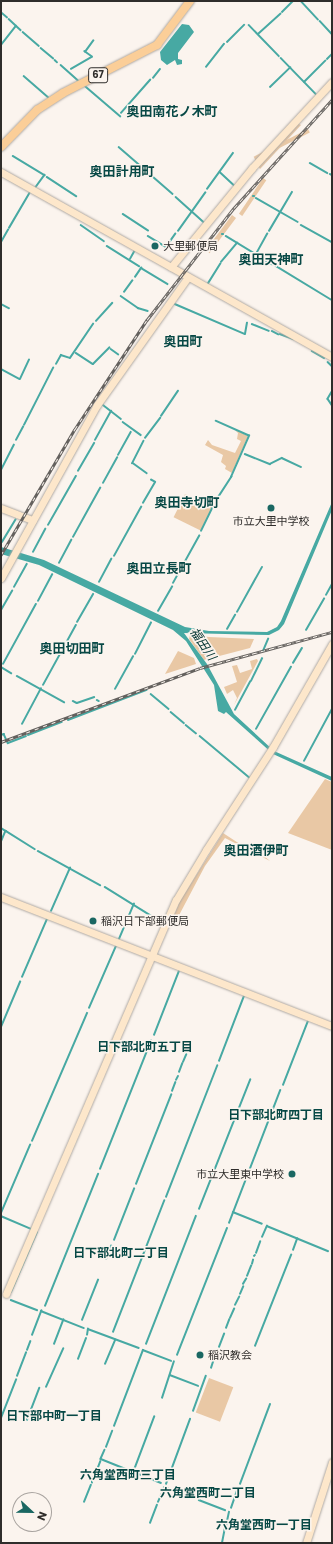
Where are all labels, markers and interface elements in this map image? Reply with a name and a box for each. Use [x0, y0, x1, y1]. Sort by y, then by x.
road number: 67 [88, 67, 108, 83]
district label: 奥田南花ノ木町 [127, 104, 217, 120]
district label: 奥田計用町 [90, 164, 154, 180]
place label: 大里郵便局 [163, 239, 218, 253]
marker: 大里郵便局 [150, 241, 160, 251]
district label: 奥田天神町 [239, 252, 303, 268]
district label: 奥田町 [164, 334, 202, 350]
district label: 奥田寺切町 [155, 495, 219, 511]
marker: 市立大里中学校 [266, 503, 276, 513]
place label: 市立大里中学校 [233, 514, 309, 528]
district label: 奥田立長町 [127, 561, 191, 577]
water label: 福田川 [187, 625, 219, 663]
district label: 奥田切田町 [40, 641, 104, 657]
district label: 奥田酒伊町 [224, 843, 288, 859]
place label: 稲沢日下部郵便局 [101, 914, 189, 928]
marker: 稲沢日下部郵便局 [88, 916, 98, 926]
district label: 日下部北町五丁目 [97, 1040, 193, 1054]
district label: 日下部北町四丁目 [228, 1108, 324, 1122]
place label: 市立大里東中学校 [196, 1167, 284, 1181]
marker: 市立大里東中学校 [287, 1169, 297, 1179]
district label: 日下部北町二丁目 [73, 1246, 169, 1260]
place label: 稲沢教会 [208, 1348, 252, 1362]
marker: 稲沢教会 [195, 1350, 205, 1360]
district label: 日下部中町一丁目 [6, 1409, 102, 1423]
district label: 六角堂西町三丁目 [80, 1468, 176, 1482]
district label: 六角堂西町二丁目 [160, 1486, 256, 1500]
north arrow [12, 1492, 52, 1532]
text: N [33, 1509, 51, 1523]
district label: 六角堂西町一丁目 [216, 1518, 312, 1532]

